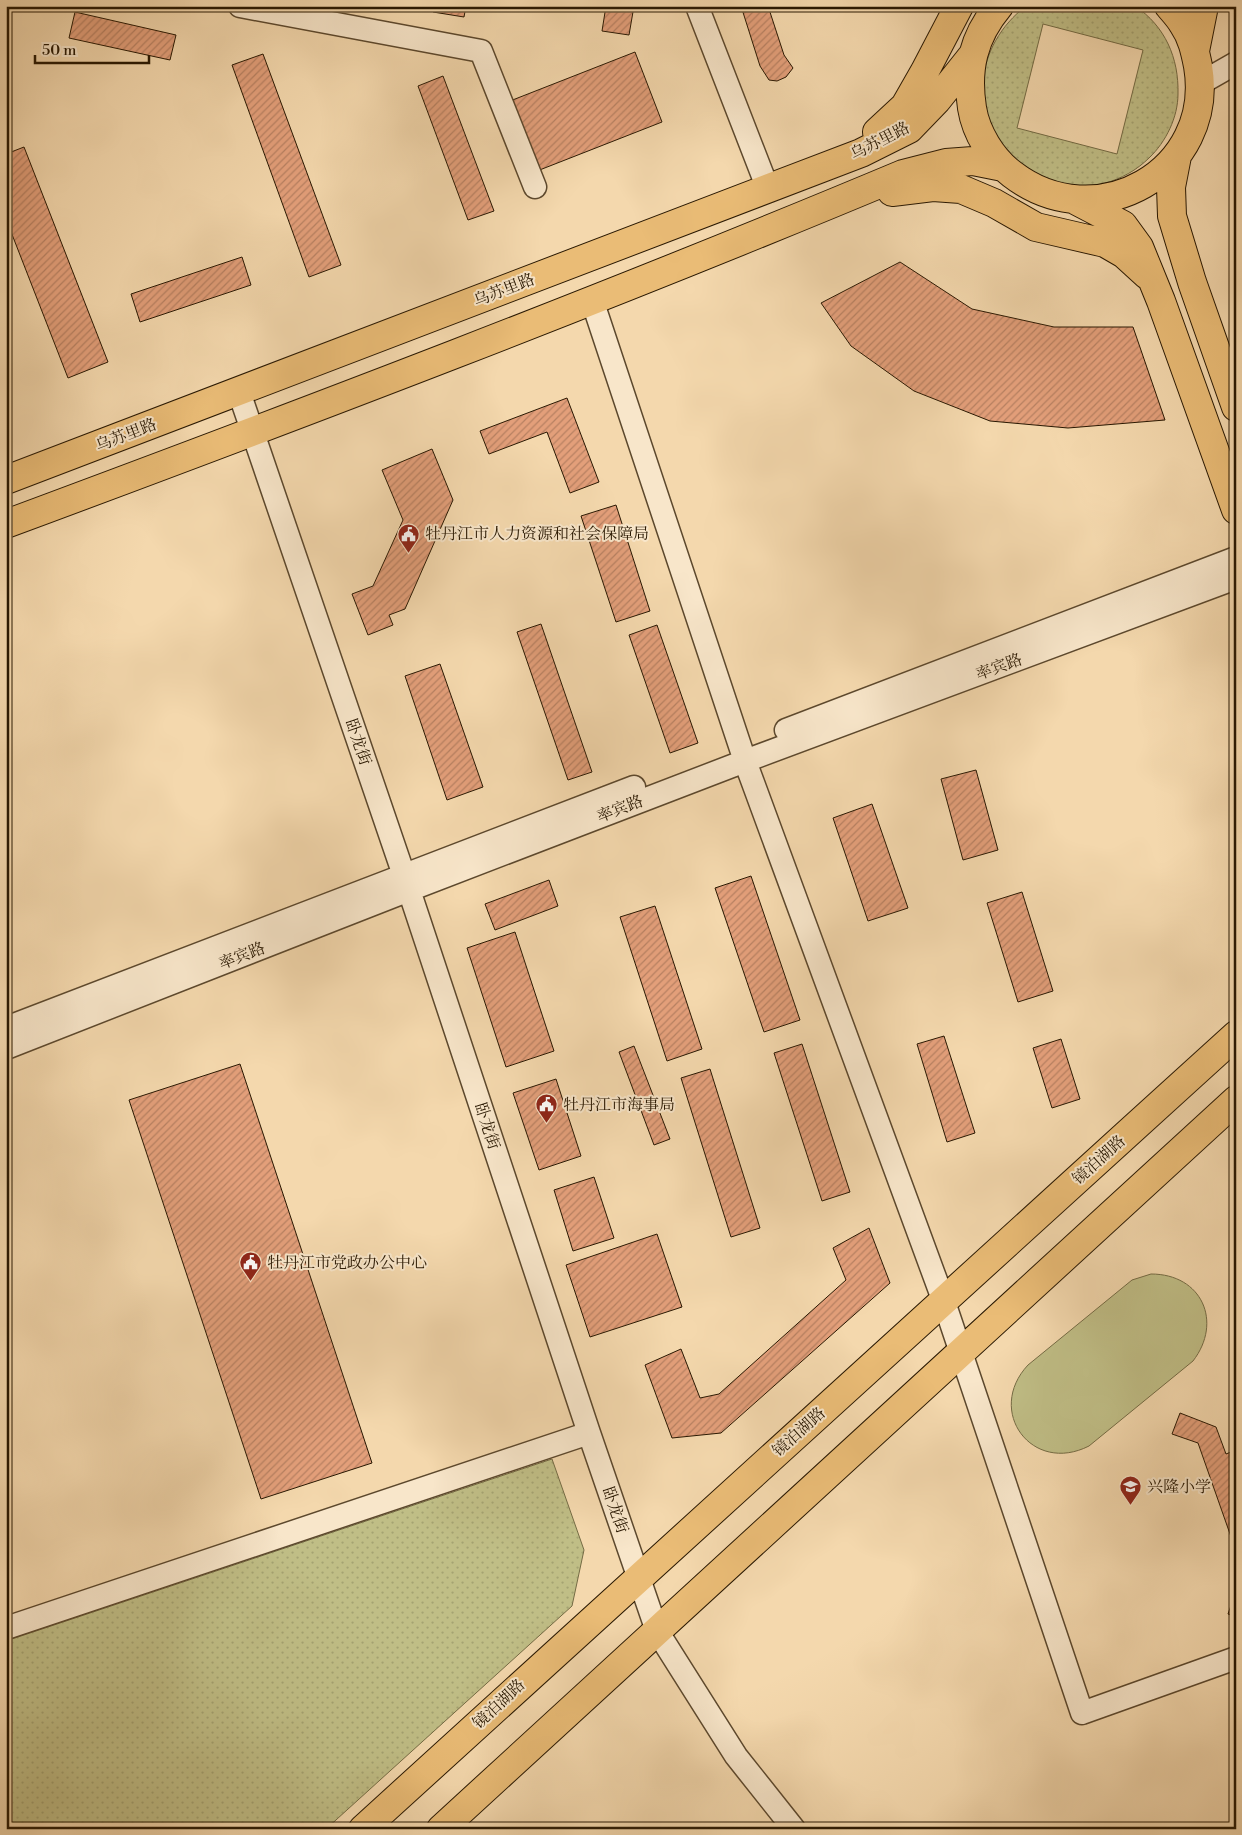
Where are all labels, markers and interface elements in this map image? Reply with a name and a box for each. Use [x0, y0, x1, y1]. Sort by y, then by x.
scale bar [35, 32, 149, 64]
text: 50 m [42, 41, 76, 60]
street label: 乌苏里路 [847, 118, 913, 164]
street label: 乌苏里路 [471, 269, 537, 311]
street label: 乌苏里路 [93, 414, 159, 456]
public building icon: 牡丹江市人力资源和社会保障局 [397, 522, 421, 553]
place label: 牡丹江市人力资源和社会保障局 [425, 524, 649, 544]
street label: 率宾路 [973, 649, 1025, 685]
street label: 卧龙街 [341, 716, 375, 768]
street label: 率宾路 [594, 791, 646, 827]
street label: 率宾路 [216, 938, 268, 974]
public building icon: 牡丹江市海事局 [535, 1093, 559, 1124]
place label: 牡丹江市海事局 [563, 1095, 675, 1115]
street label: 卧龙街 [470, 1100, 504, 1152]
street label: 镜泊湖路 [1069, 1131, 1129, 1189]
public building icon: 牡丹江市党政办公中心 [239, 1251, 263, 1282]
place label: 牡丹江市党政办公中心 [267, 1253, 427, 1273]
street label: 镜泊湖路 [769, 1403, 829, 1461]
school or university icon: 兴隆小学 [1119, 1475, 1143, 1506]
place label: 兴隆小学 [1147, 1477, 1211, 1497]
street label: 卧龙街 [598, 1484, 632, 1536]
street label: 镜泊湖路 [469, 1675, 529, 1733]

